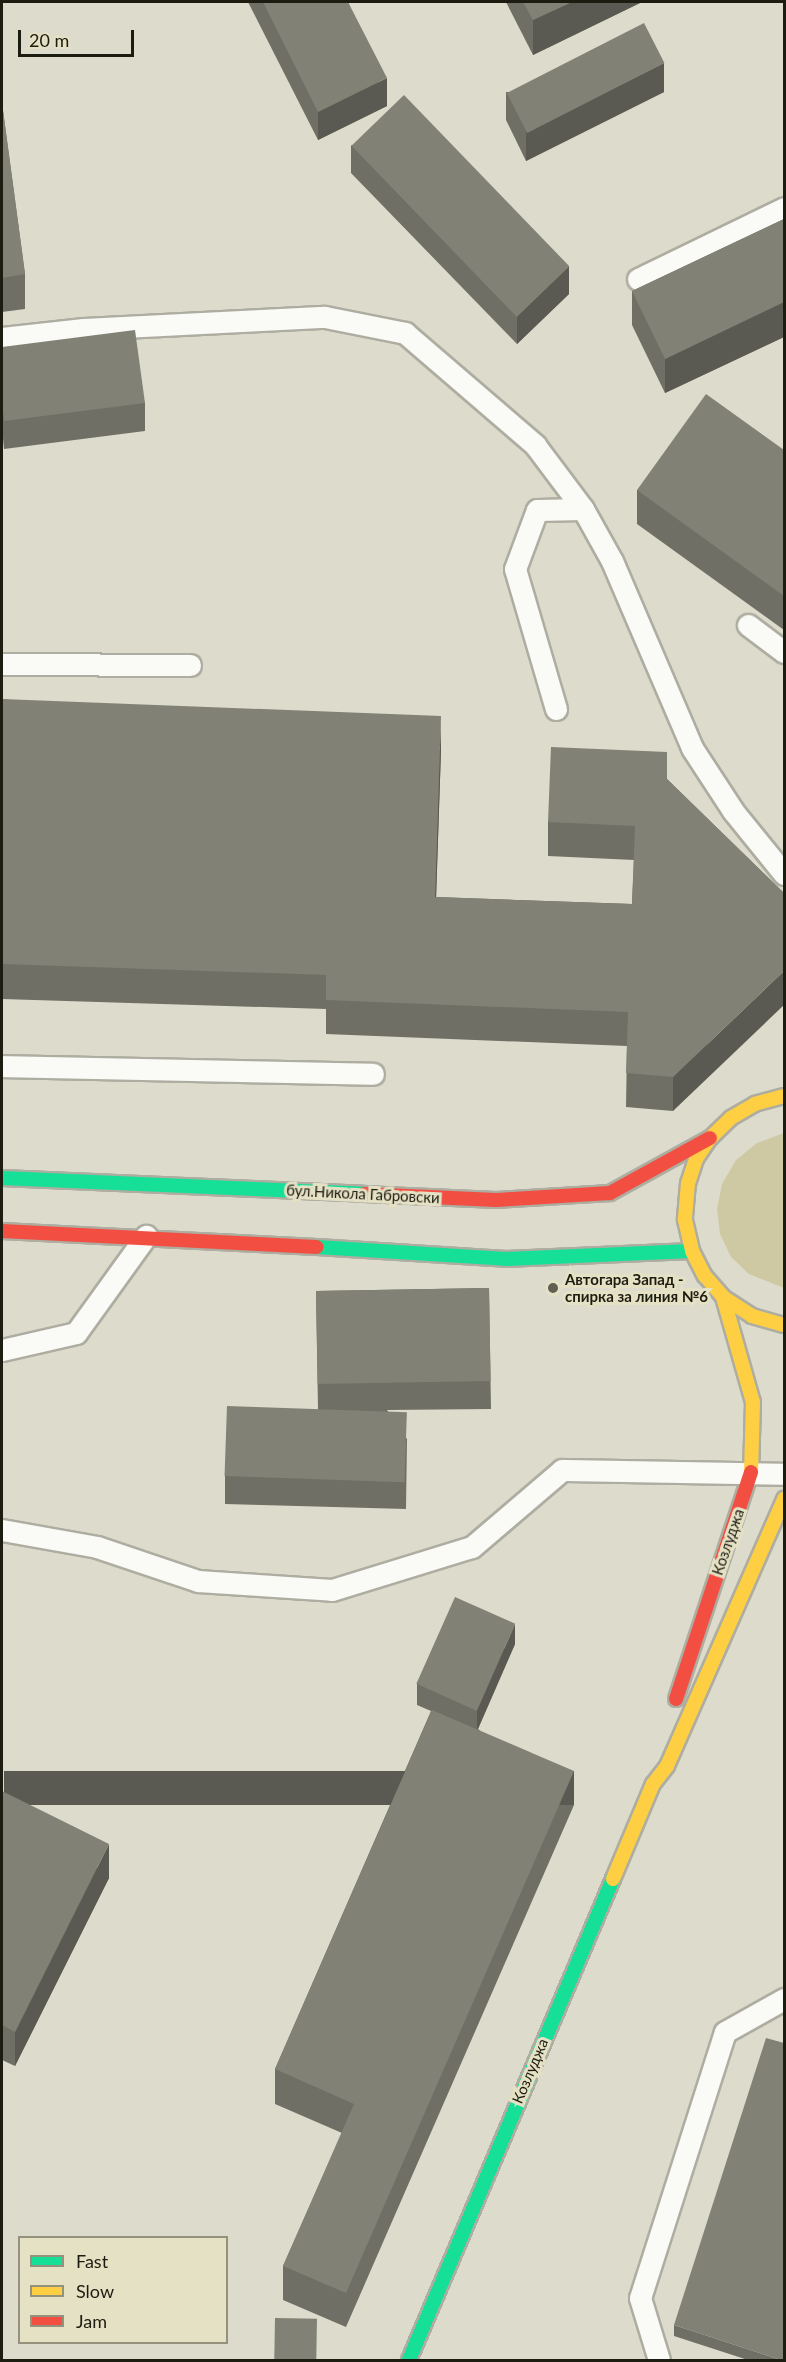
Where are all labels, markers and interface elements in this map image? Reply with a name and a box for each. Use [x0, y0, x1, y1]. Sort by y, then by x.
scale bar [21, 18, 136, 56]
text: 20 m [29, 29, 69, 51]
street label: бул.Никола Габровски [286, 1181, 440, 1207]
place label: Автогара Запад - спирка за линия №6 [565, 1270, 708, 1305]
marker: Автогара Запад - спирка за линия №6 [546, 1281, 560, 1295]
street label: Козлуджа [708, 1506, 748, 1578]
street label: Козлуджа [508, 2036, 552, 2106]
legend [18, 2236, 228, 2344]
text: Fast [76, 2250, 108, 2272]
text: Slow [76, 2280, 114, 2302]
text: Jam [76, 2310, 107, 2332]

